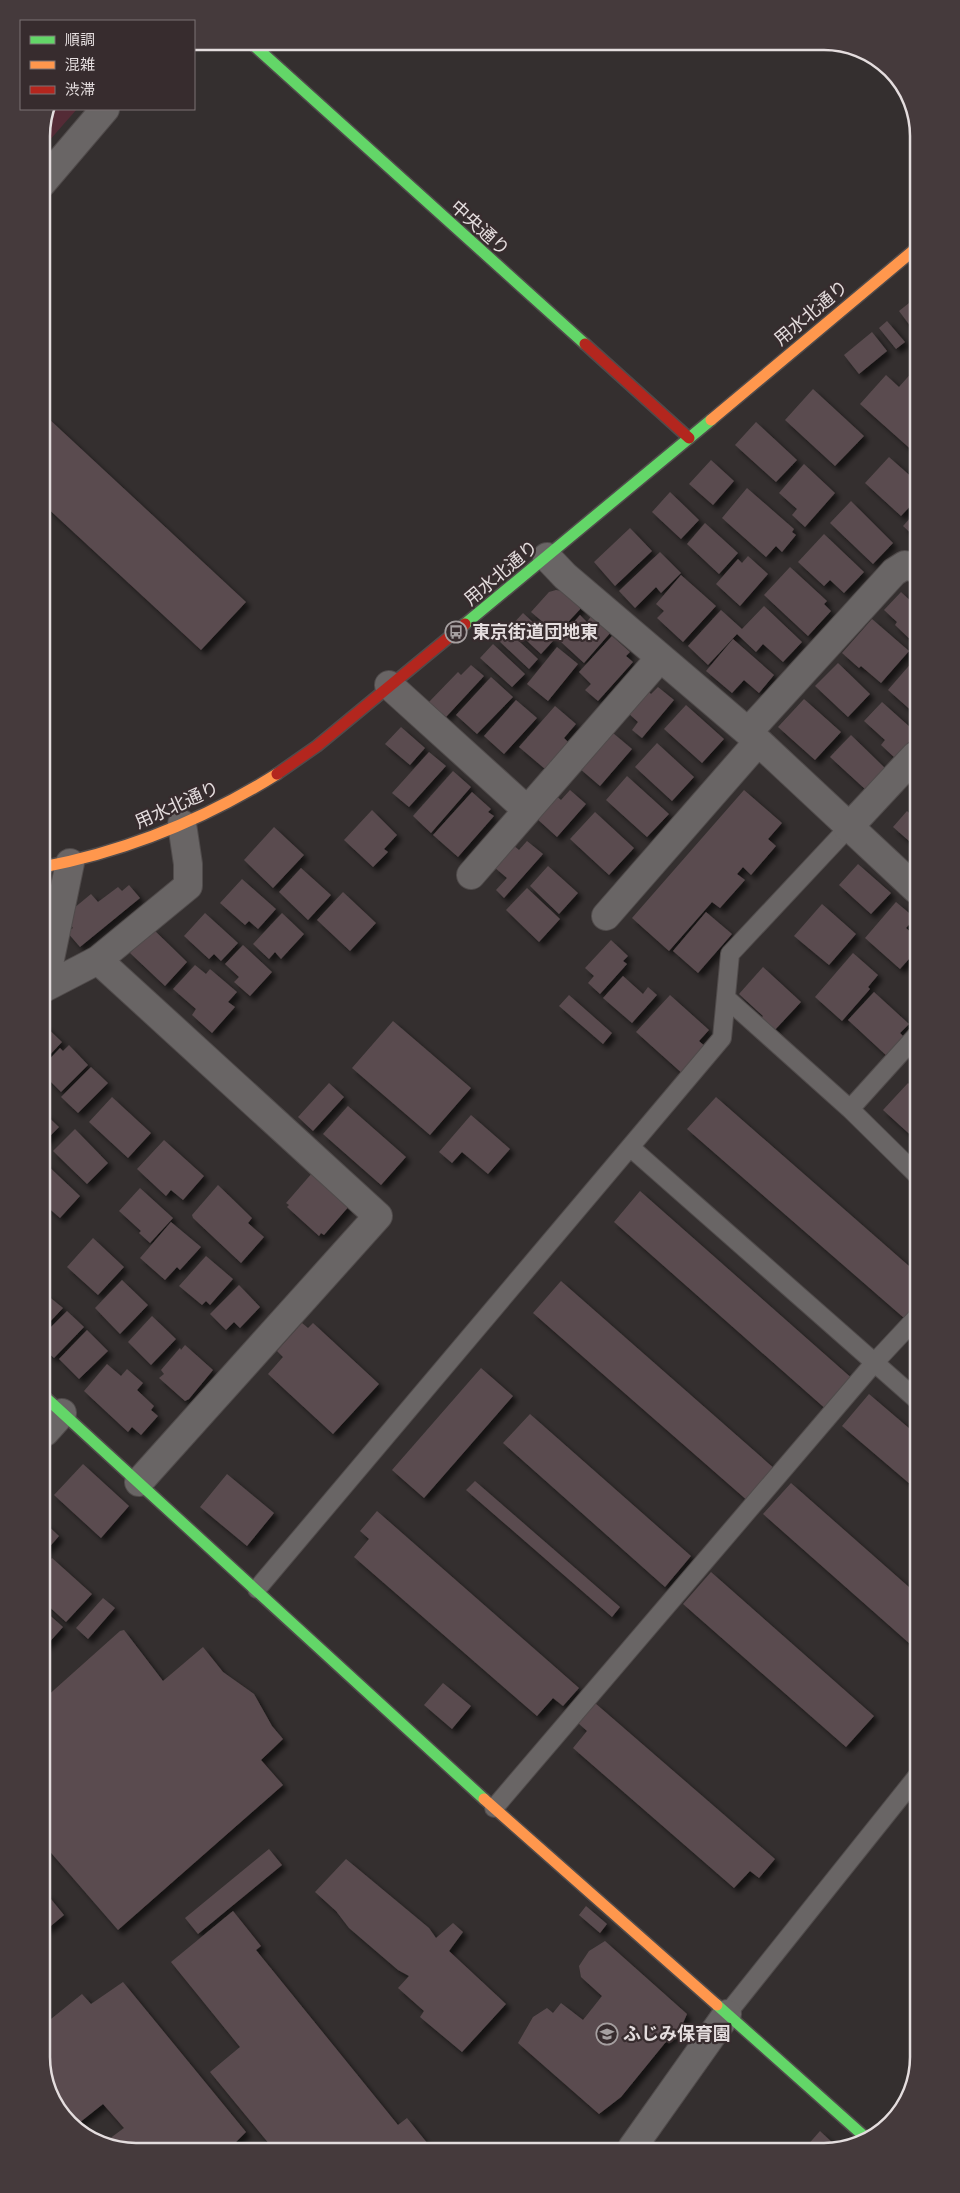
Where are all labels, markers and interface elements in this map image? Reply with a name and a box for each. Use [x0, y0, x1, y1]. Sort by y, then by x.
legend [20, 20, 195, 110]
text: 順調 [65, 30, 95, 50]
text: 混雑 [65, 55, 95, 75]
text: 渋滞 [65, 80, 95, 100]
street label: 中央通り [445, 195, 515, 261]
street label: 用水北通り [769, 275, 853, 351]
street label: 用水北通り [459, 535, 543, 611]
bus stop icon: 東京街道団地東 [444, 620, 468, 644]
place label: 東京街道団地東 [472, 620, 598, 644]
street label: 用水北通り [131, 776, 223, 834]
school or university icon: ふじみ保育園 [595, 2022, 619, 2046]
place label: ふじみ保育園 [623, 2022, 731, 2046]

